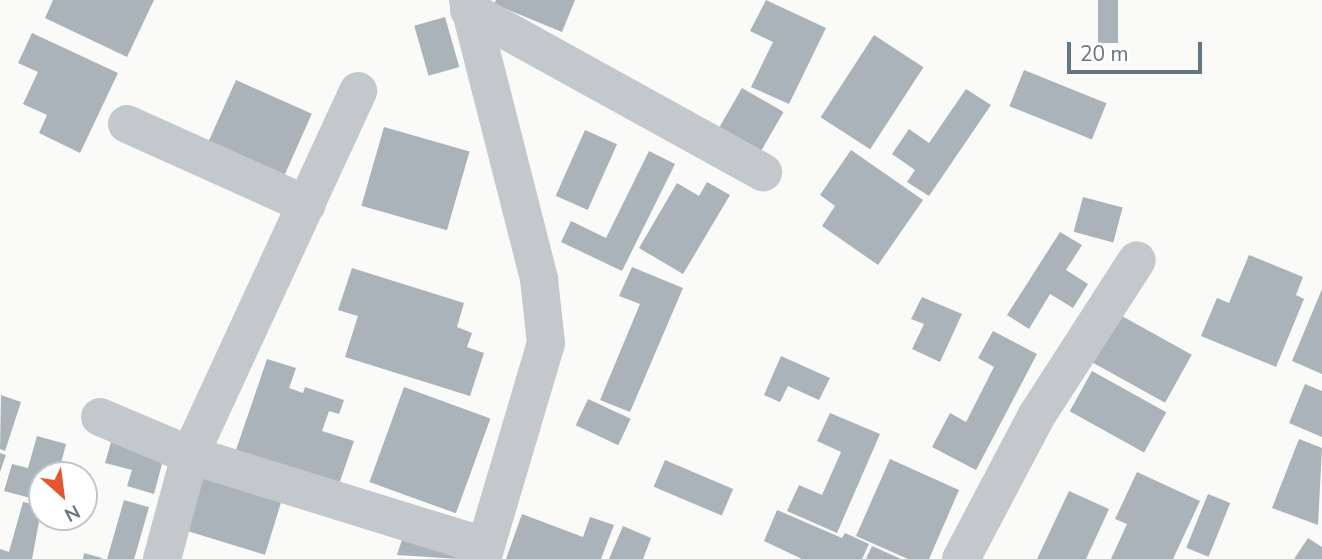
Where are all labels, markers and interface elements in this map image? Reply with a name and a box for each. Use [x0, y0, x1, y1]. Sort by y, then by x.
scale bar [1070, 28, 1205, 72]
text: 20 m [1080, 40, 1129, 68]
north arrow [28, 461, 98, 531]
text: N [60, 498, 84, 528]

